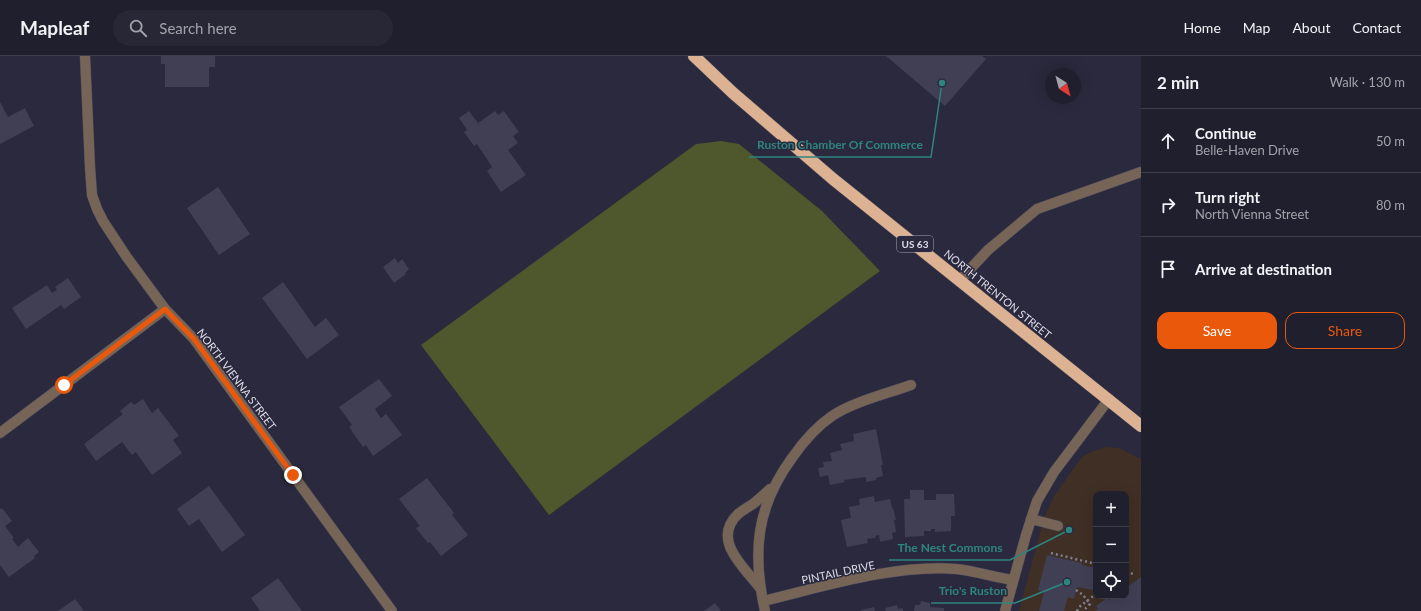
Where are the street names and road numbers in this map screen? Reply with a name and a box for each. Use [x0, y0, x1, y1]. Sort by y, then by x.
road number: US 63 [897, 236, 933, 252]
street label: NORTH TRENTON STREET [942, 247, 1055, 342]
street label: NORTH VIENNA STREET [195, 326, 280, 433]
street label: PINTAIL DRIVE [800, 558, 876, 586]

